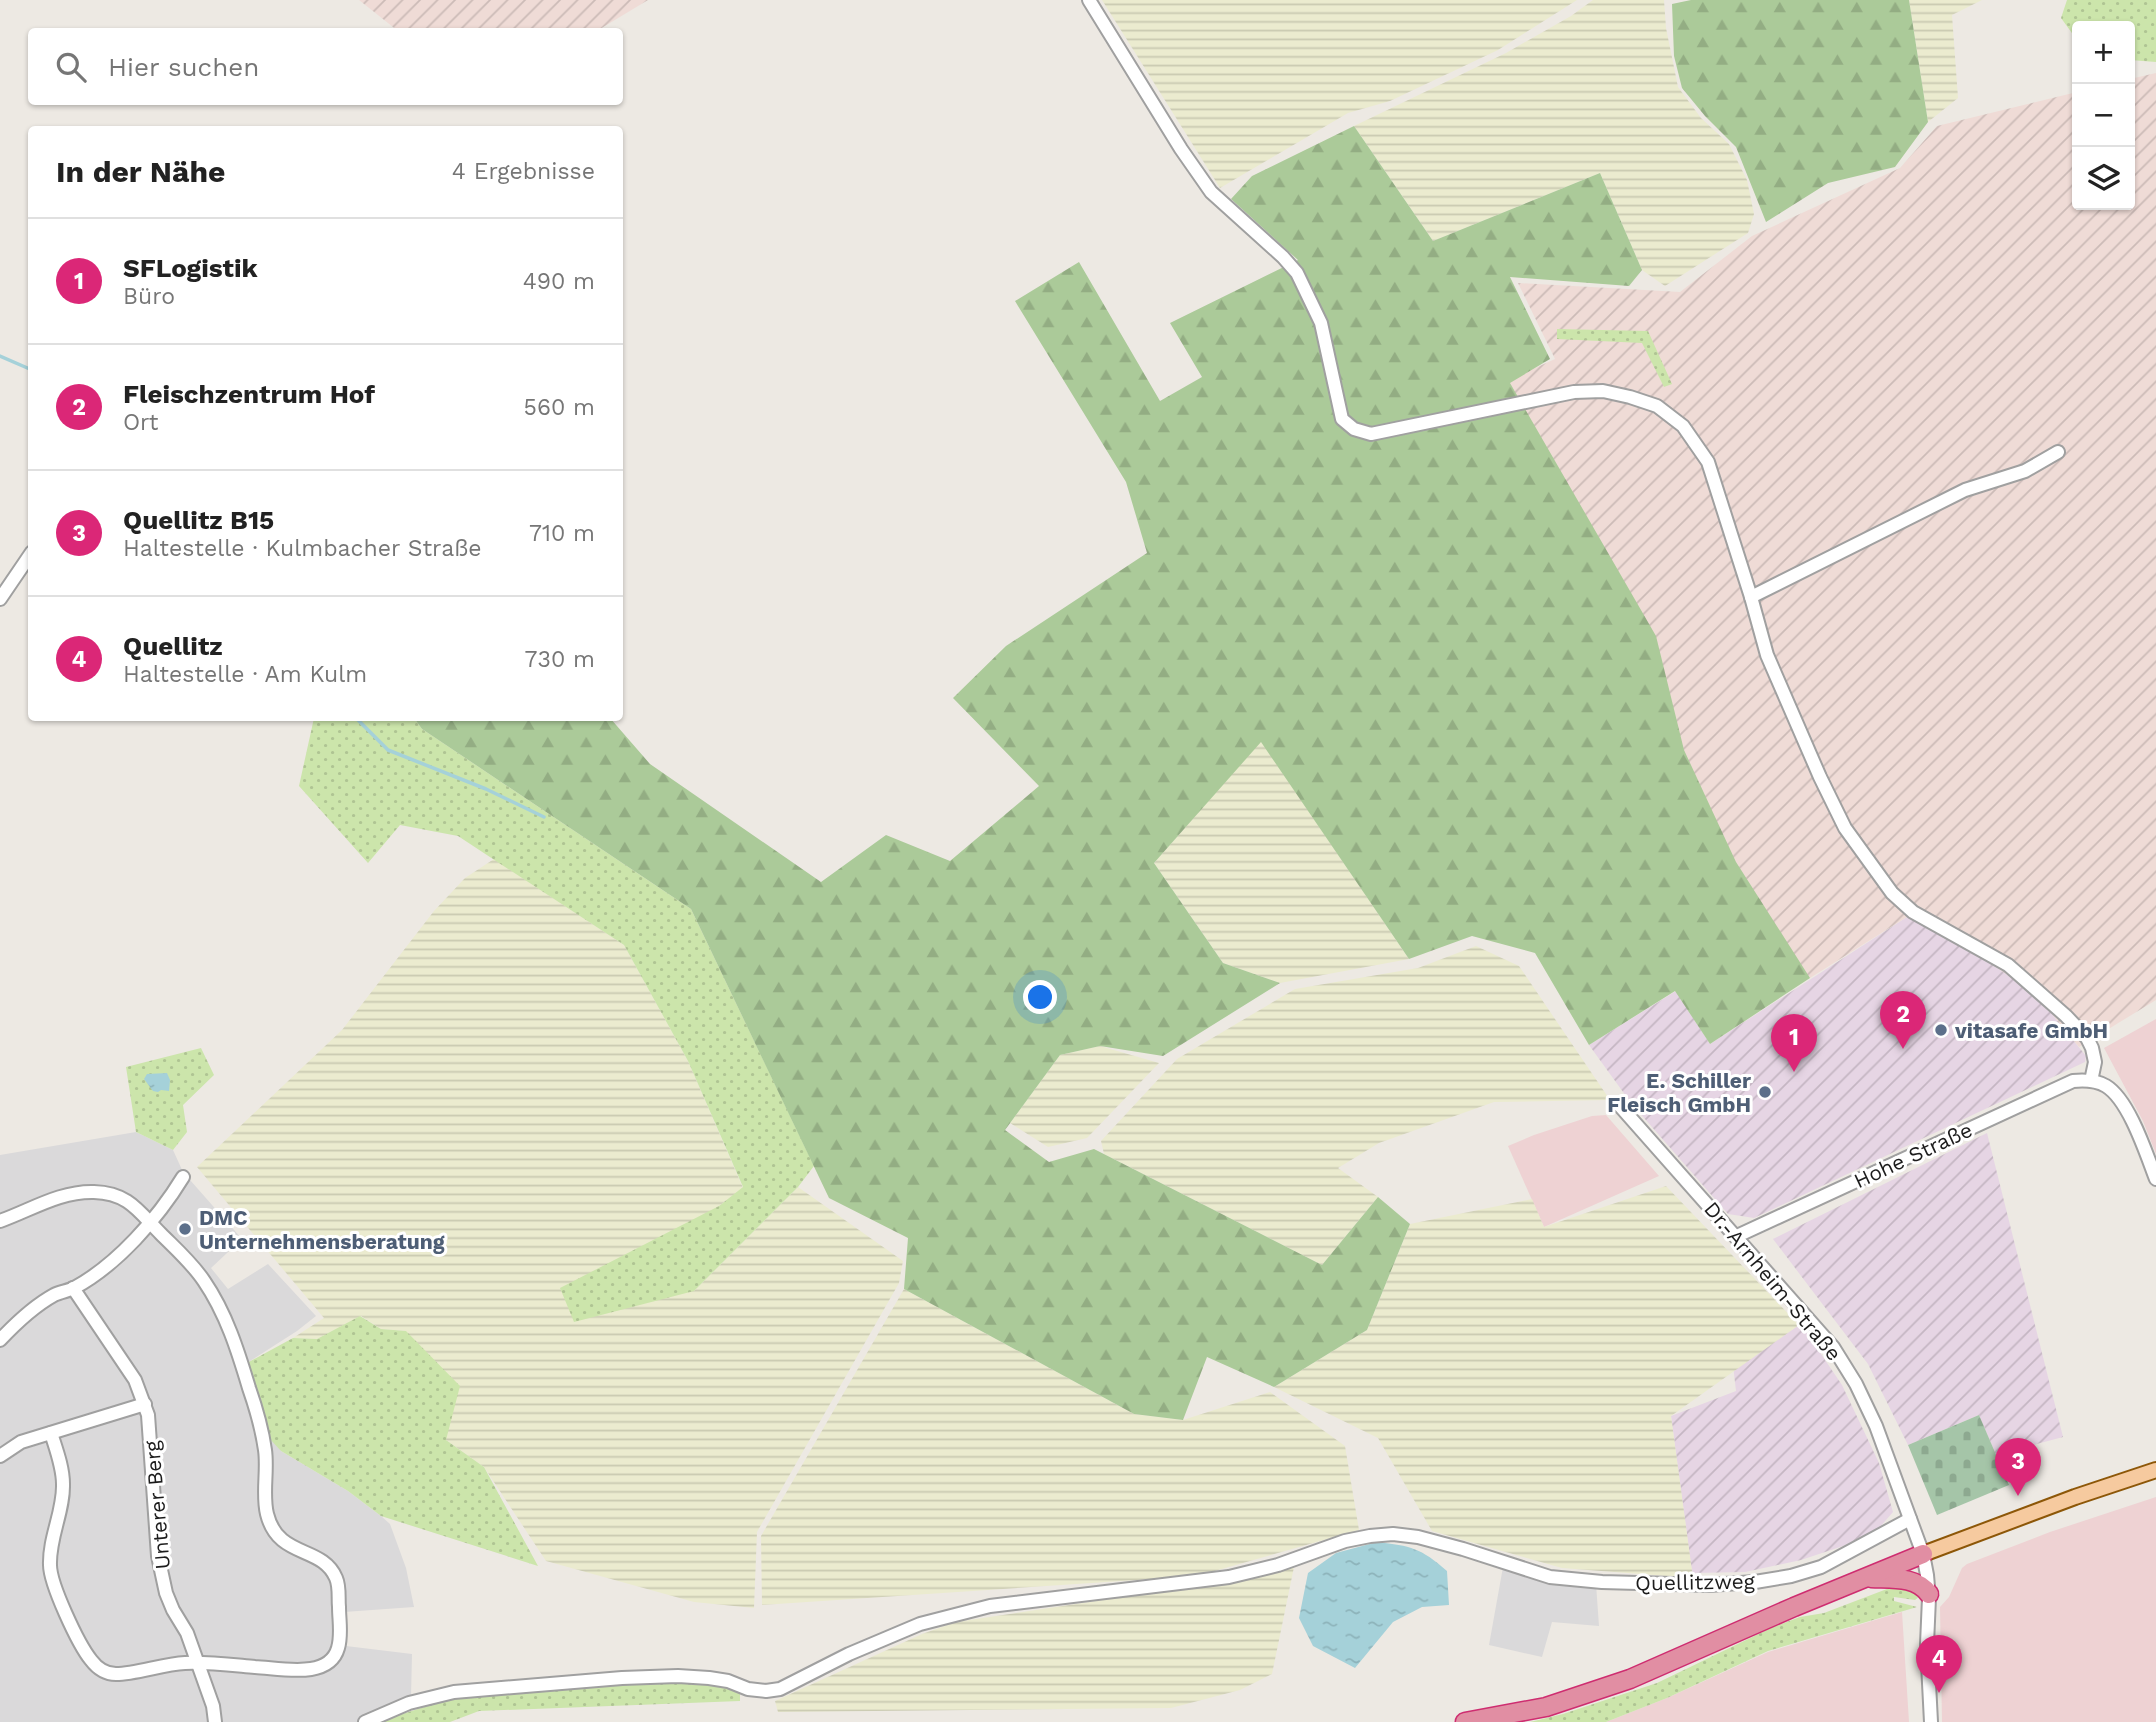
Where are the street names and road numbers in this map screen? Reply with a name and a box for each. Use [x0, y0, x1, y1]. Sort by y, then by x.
street label: Hohe Straße [1850, 1117, 1976, 1193]
street label: Dr.-Arnheim-Straße [1699, 1196, 1847, 1366]
street label: Unterer Berg [139, 1439, 175, 1570]
street label: Quellitzweg [1635, 1568, 1756, 1596]

